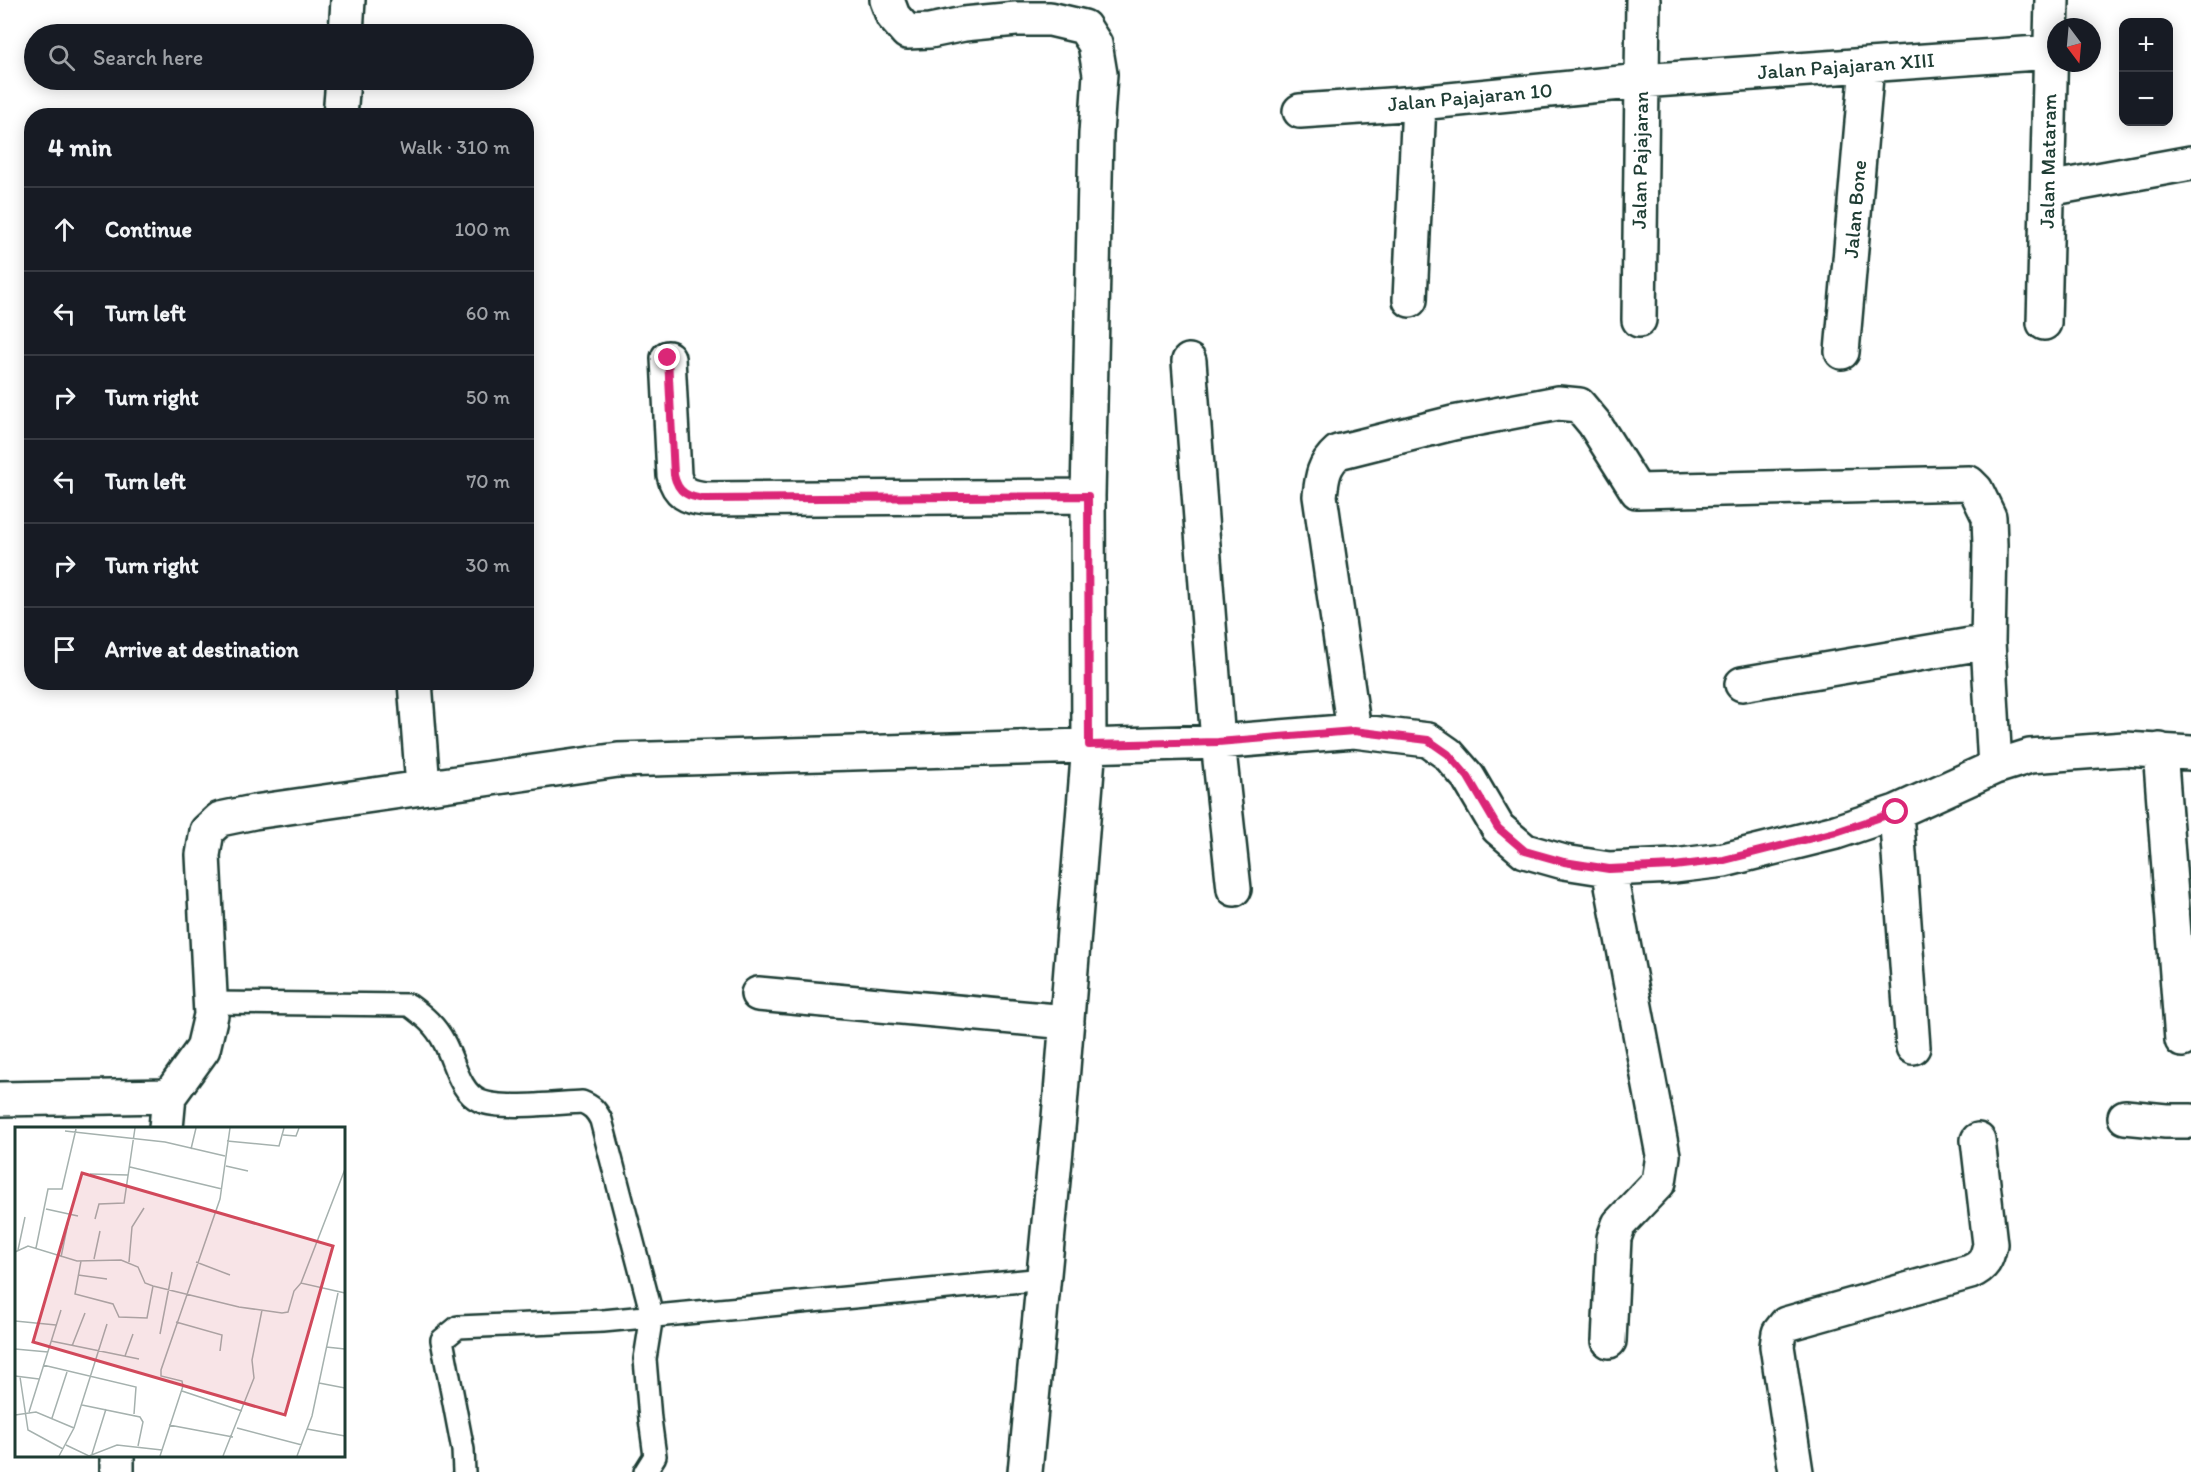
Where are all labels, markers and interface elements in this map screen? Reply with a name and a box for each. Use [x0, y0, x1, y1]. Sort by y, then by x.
north arrow [2047, 18, 2101, 72]
map controls [2119, 18, 2173, 126]
button: + [2119, 18, 2173, 72]
search box [24, 24, 534, 90]
icon: search [45, 41, 78, 74]
text: Search here [93, 44, 203, 71]
street label: Jalan Pajajaran XIII [1757, 47, 1935, 84]
button: − [2119, 72, 2173, 126]
street label: Jalan Pajajaran 10 [1386, 77, 1554, 116]
street label: Jalan Pajajaran [1626, 91, 1653, 229]
street label: Jalan Mataram [2034, 93, 2061, 229]
text: 4 min [48, 131, 112, 163]
text: Walk · 310 m [400, 135, 510, 159]
street label: Jalan Bone [1838, 159, 1871, 259]
icon: ahead [48, 213, 81, 246]
text: Continue [105, 216, 192, 243]
text: 100 m [455, 217, 510, 241]
icon: left [48, 297, 81, 330]
text: Turn left [105, 300, 186, 327]
text: 60 m [466, 301, 510, 325]
route end [654, 344, 680, 370]
icon: right [48, 381, 81, 414]
text: Turn right [105, 384, 199, 411]
text: 50 m [466, 385, 510, 409]
icon: left [48, 465, 81, 498]
text: Turn left [105, 468, 186, 495]
text: 70 m [466, 469, 510, 493]
icon: right [48, 549, 81, 582]
text: Turn right [105, 552, 199, 579]
text: 30 m [465, 553, 510, 577]
icon: arrive [48, 633, 81, 666]
text: Arrive at destination [105, 636, 299, 663]
route start [1882, 798, 1908, 824]
inset map [15, 1127, 345, 1457]

